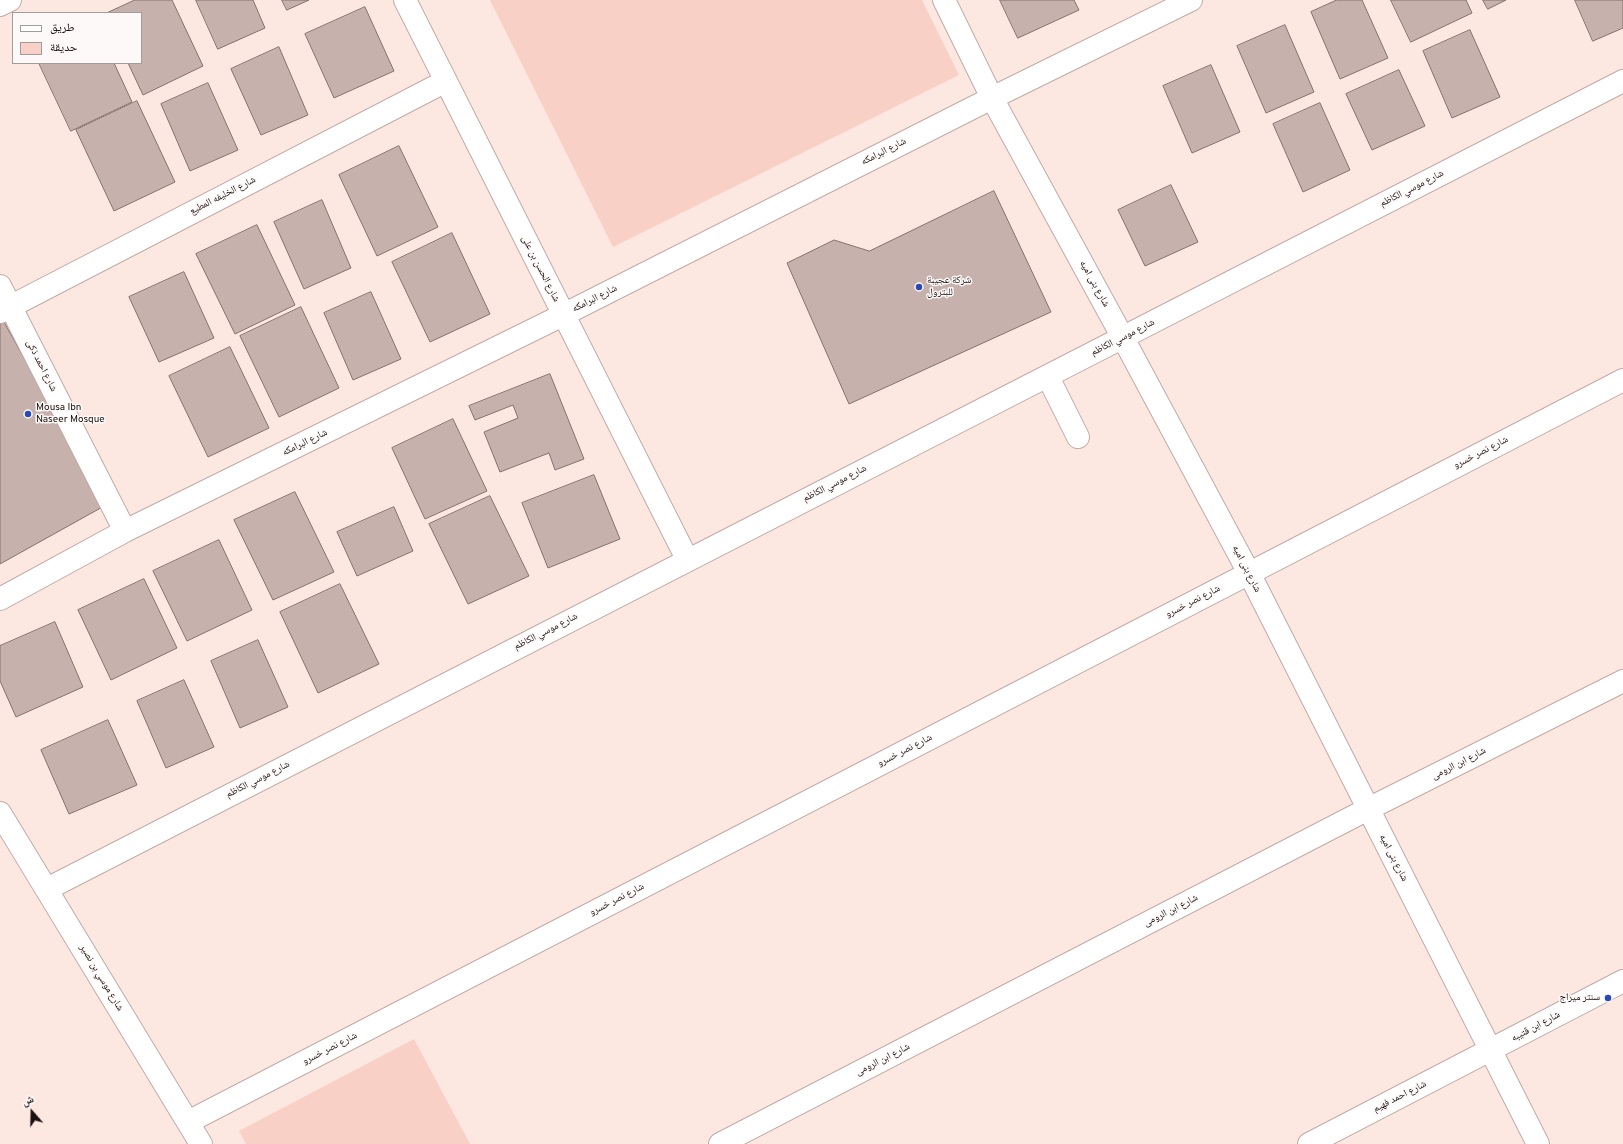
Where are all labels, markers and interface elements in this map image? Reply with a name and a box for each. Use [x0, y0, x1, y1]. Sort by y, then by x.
legend [12, 12, 142, 64]
text: طريق [50, 20, 75, 36]
text: حديقة [50, 40, 78, 56]
street label: شارع البرامكه [860, 136, 908, 168]
street label: شارع موسي الكاظم [1378, 168, 1446, 210]
street label: شارع الخليفه المطيع [188, 174, 258, 218]
street label: شارع الحسن بن على [518, 234, 562, 304]
street label: شارع بنى اميه [1076, 259, 1112, 309]
place label: شركة عجيبة للبترول [927, 275, 971, 298]
marker: شركة عجيبة للبترول [914, 282, 924, 292]
street label: شارع البرامكه [571, 283, 619, 315]
street label: شارع موسي الكاظم [1089, 317, 1157, 359]
street label: شارع احمد ذكى [23, 338, 59, 394]
place label: Mousa Ibn Naseer Mosque [36, 402, 105, 426]
marker: Mousa Ibn Naseer Mosque [23, 409, 33, 419]
street label: شارع البرامكه [280, 427, 330, 459]
street label: شارع نصر خسرو [1452, 434, 1510, 472]
street label: شارع موسي الكاظم [801, 463, 869, 505]
street label: شارع بنى اميه [1229, 543, 1263, 595]
street label: شارع نصر خسرو [1164, 583, 1222, 621]
street label: شارع موسي الكاظم [512, 611, 580, 653]
street label: شارع نصر خسرو [876, 732, 934, 770]
street label: شارع ابن الرومى [1430, 745, 1488, 783]
street label: شارع موسي الكاظم [224, 759, 292, 801]
street label: شارع بنى اميه [1376, 832, 1410, 884]
street label: شارع نصر خسرو [588, 881, 646, 919]
street label: شارع ابن الرومى [1142, 892, 1200, 930]
street label: شارع موسي بن نصير [76, 943, 126, 1013]
place label: سنتر ميراج [1560, 992, 1600, 1004]
marker: سنتر ميراج [1603, 993, 1613, 1003]
street label: شارع ابن قتيبه [1510, 1009, 1562, 1045]
street label: شارع نصر خسرو [301, 1030, 359, 1068]
street label: شارع ابن الرومى [854, 1041, 912, 1079]
street label: شارع احمد فهيم [1371, 1078, 1429, 1116]
north arrow [12, 1092, 52, 1132]
text: ش [20, 1092, 36, 1109]

